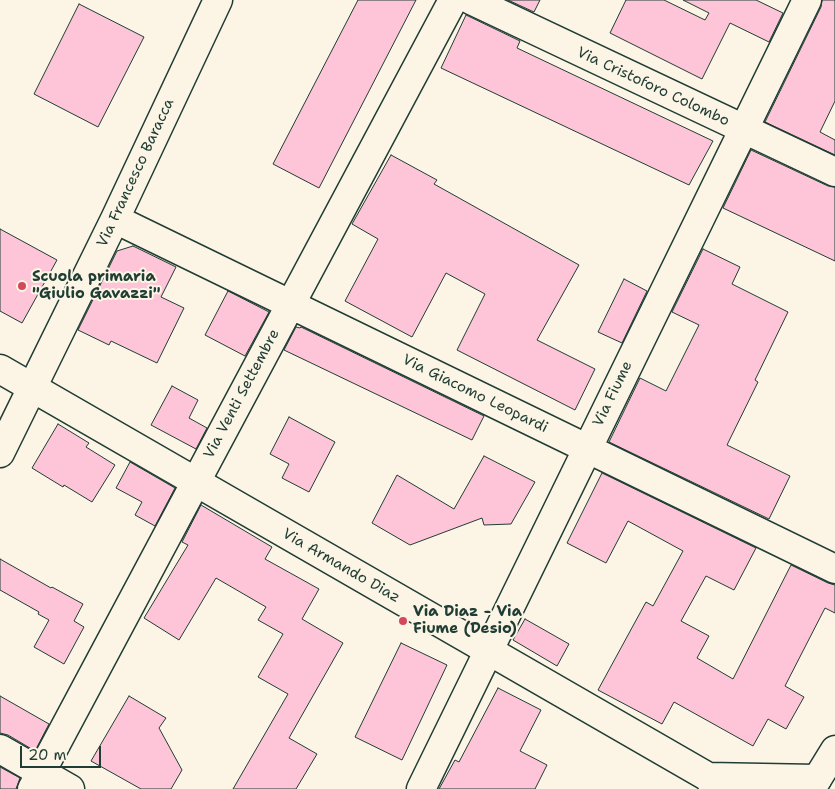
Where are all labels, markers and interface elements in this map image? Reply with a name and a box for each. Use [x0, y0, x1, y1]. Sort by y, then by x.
street label: Via Cristoforo Colombo [574, 44, 732, 130]
street label: Via Francesco Baracca [94, 96, 178, 250]
place label: Scuola primaria "Giulio Gavazzi" [32, 268, 160, 303]
marker: Scuola primaria "Giulio Gavazzi" [16, 280, 28, 292]
street label: Via Venti Settembre [200, 326, 284, 462]
street label: Via Giacomo Leopardi [399, 351, 551, 437]
street label: Via Fiume [589, 358, 637, 430]
street label: Via Armando Diaz [279, 525, 403, 607]
place label: Via Diaz - Via Fiume (Desio) [413, 603, 522, 638]
marker: Via Diaz - Via Fiume (Desio) [397, 615, 409, 627]
scale bar [22, 736, 104, 768]
text: 20 m [28, 745, 67, 765]

